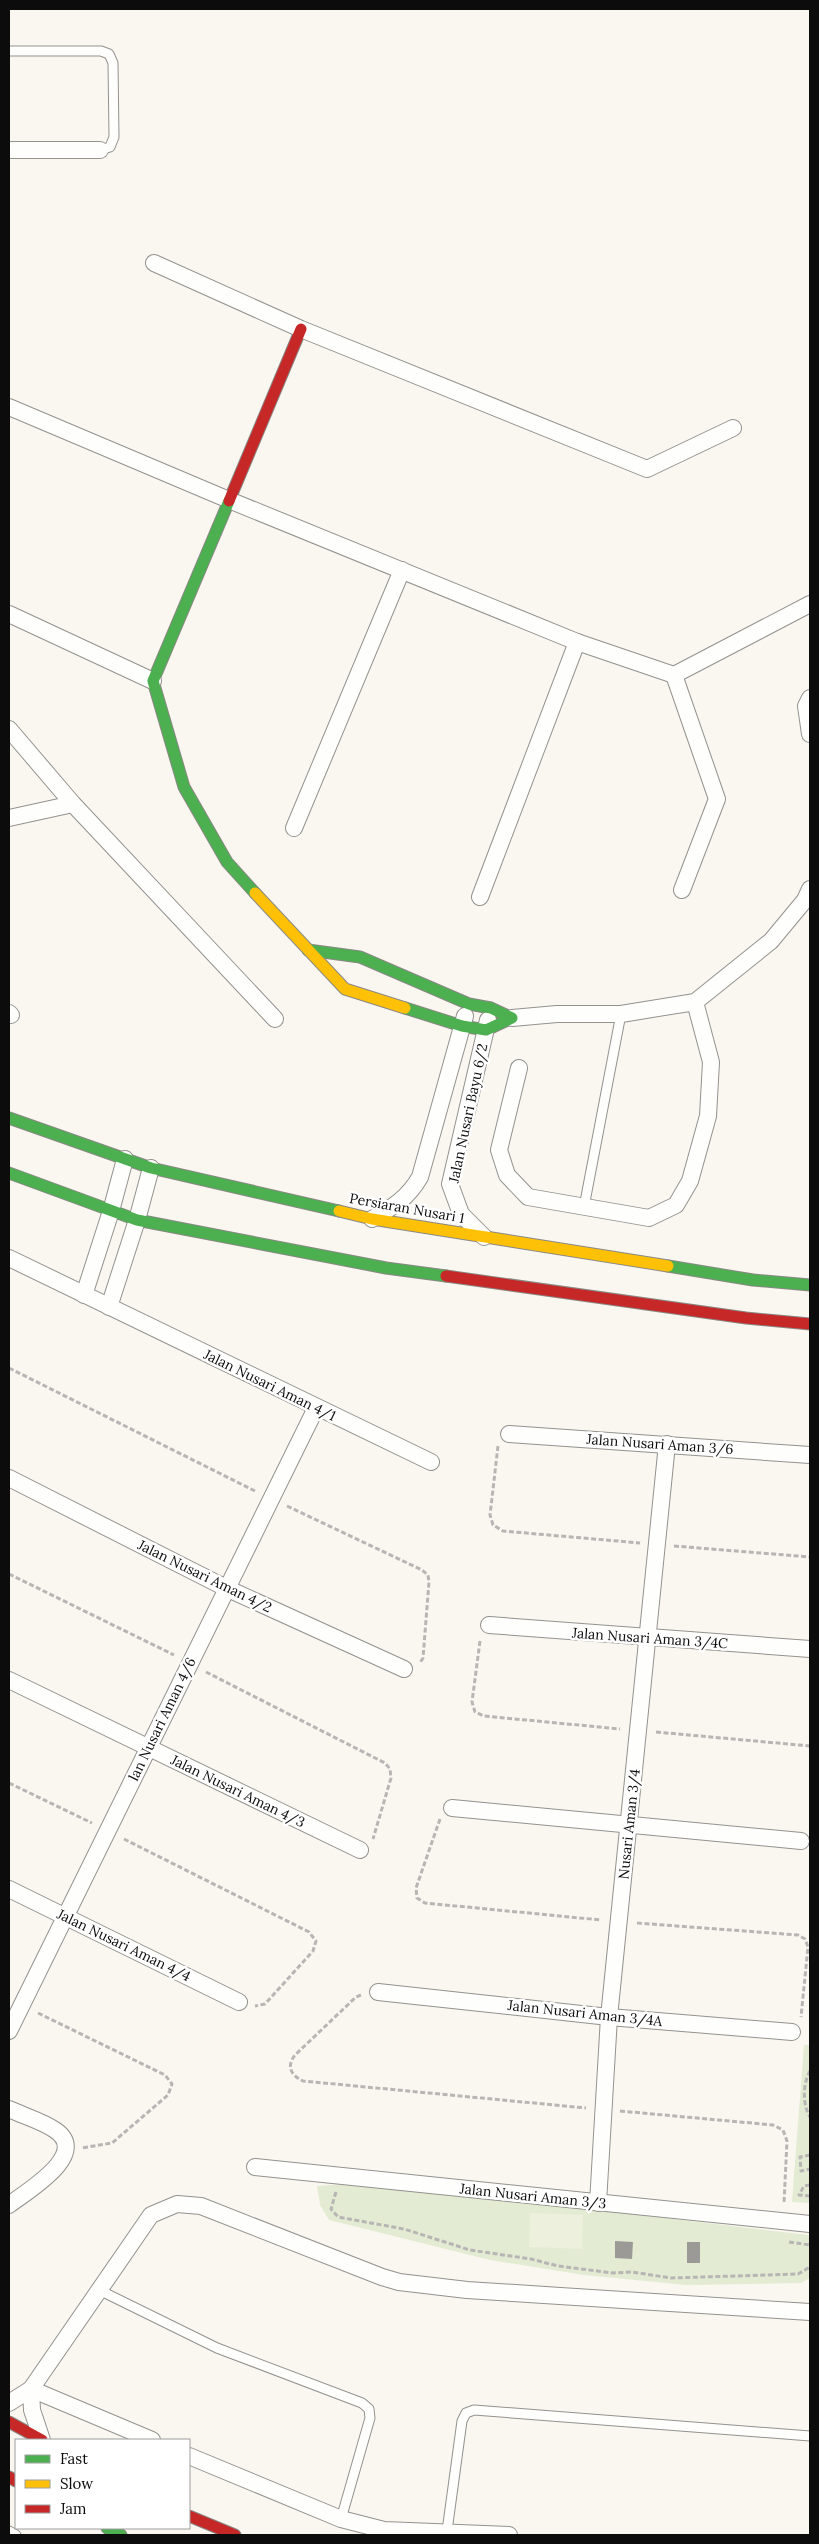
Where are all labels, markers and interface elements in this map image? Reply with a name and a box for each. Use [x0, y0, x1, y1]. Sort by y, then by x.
street label: Jalan Nusari Bayu 6/2 [444, 1042, 492, 1185]
street label: Persiaran Nusari 1 [348, 1189, 466, 1227]
street label: Jalan Nusari Aman 4/1 [200, 1345, 339, 1425]
street label: Jalan Nusari Aman 3/6 [585, 1430, 734, 1458]
street label: Jalan Nusari Aman 4/2 [134, 1535, 275, 1616]
street label: Jalan Nusari Aman 3/4C [570, 1624, 729, 1652]
street label: lan Nusari Aman 4/6 [124, 1654, 200, 1784]
street label: Jalan Nusari Aman 4/3 [167, 1750, 308, 1831]
street label: Nusari Aman 3/4 [614, 1767, 644, 1880]
street label: Jalan Nusari Aman 4/4 [53, 1904, 194, 1985]
street label: Jalan Nusari Aman 3/4A [506, 1996, 663, 2030]
street label: Jalan Nusari Aman 3/3 [458, 2179, 607, 2213]
legend [15, 2439, 190, 2529]
text: Fast [60, 2449, 88, 2468]
text: Slow [60, 2474, 93, 2493]
text: Jam [59, 2499, 87, 2518]

